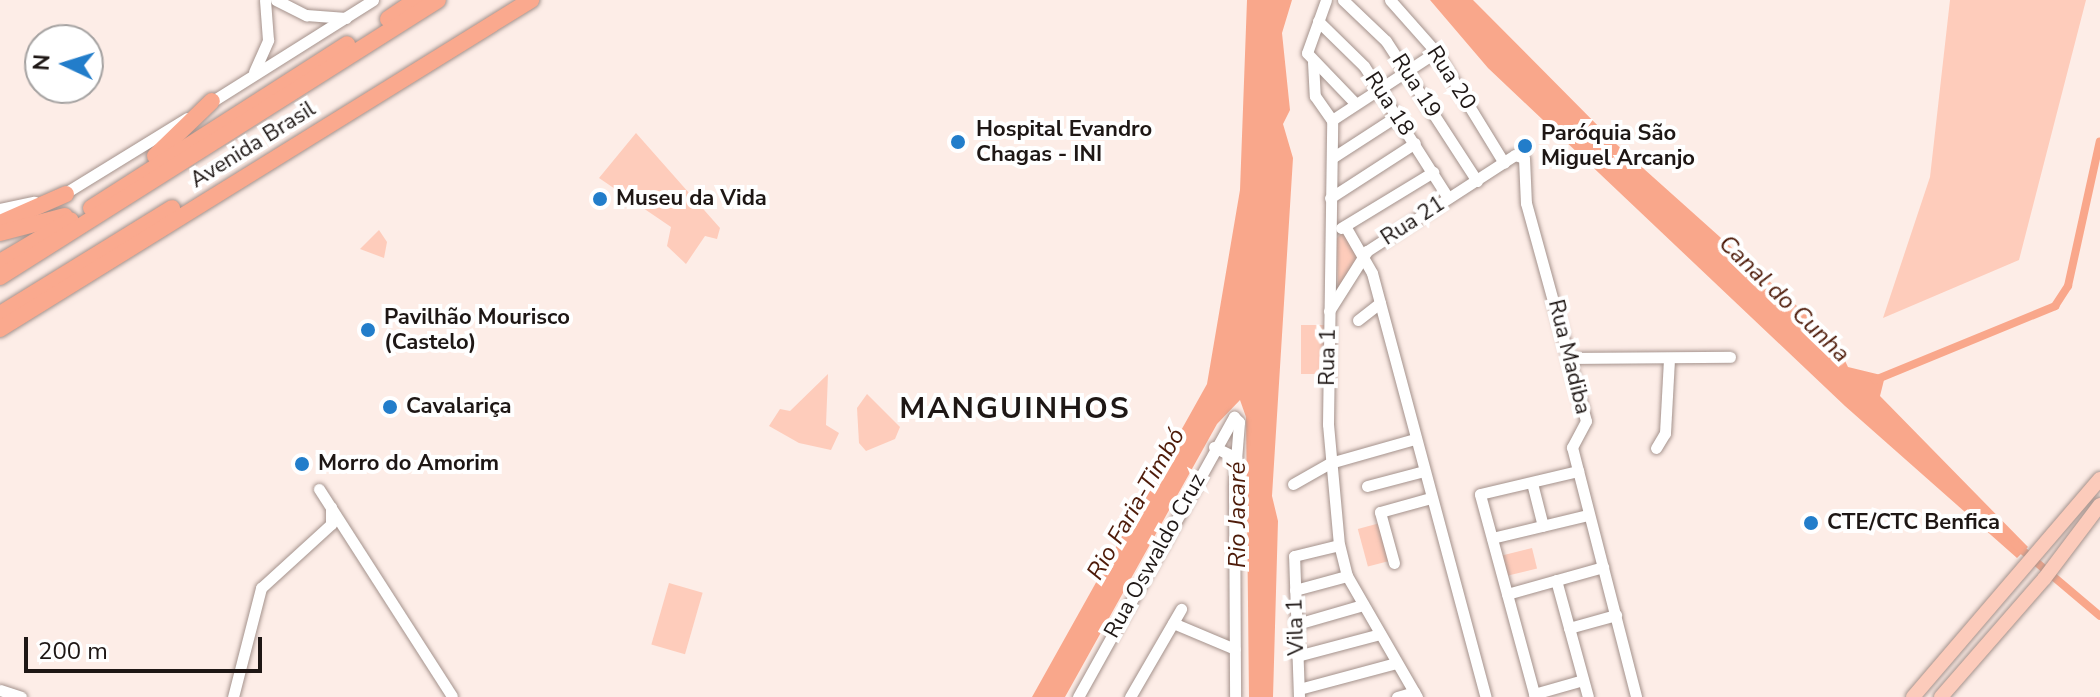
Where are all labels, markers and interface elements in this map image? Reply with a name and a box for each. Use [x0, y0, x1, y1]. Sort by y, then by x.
north arrow [24, 24, 104, 104]
street label: Rua 20 [1421, 41, 1481, 115]
street label: Rua 19 [1386, 49, 1446, 123]
text: N [27, 53, 58, 72]
street label: Rua 18 [1359, 67, 1419, 141]
street label: Avenida Brasil [186, 96, 320, 194]
place label: Hospital Evandro Chagas - INI [976, 116, 1152, 168]
place label: Paróquia São Miguel Arcanjo [1541, 120, 1695, 172]
marker: Hospital Evandro Chagas - INI [947, 131, 969, 153]
marker: Paróquia São Miguel Arcanjo [1516, 137, 1534, 155]
place label: Museu da Vida [616, 186, 767, 212]
marker: Museu da Vida [591, 190, 609, 208]
street label: Rua 21 [1376, 191, 1450, 251]
water label: Canal do Cunha [1713, 229, 1855, 369]
street label: Rua Madiba [1542, 297, 1596, 417]
place label: Pavilhão Mourisco (Castelo) [384, 304, 570, 356]
marker: Pavilhão Mourisco (Castelo) [359, 321, 377, 339]
street label: Rua 1 [1314, 328, 1342, 386]
district label: MANGUINHOS [899, 391, 1131, 427]
place label: Cavalariça [406, 394, 512, 420]
marker: Cavalariça [381, 398, 399, 416]
water label: Rio Faria-Timbó [1081, 423, 1191, 585]
place label: Morro do Amorim [318, 451, 499, 477]
marker: Morro do Amorim [293, 455, 311, 473]
water label: Rio Jacaré [1224, 462, 1252, 568]
street label: Rua Oswaldo Cruz [1099, 469, 1211, 643]
place label: CTE/CTC Benfica [1827, 510, 2000, 536]
marker: CTE/CTC Benfica [1802, 514, 1820, 532]
street label: Vila 1 [1282, 598, 1310, 656]
scale bar [28, 621, 266, 671]
text: 200 m [38, 635, 108, 667]

